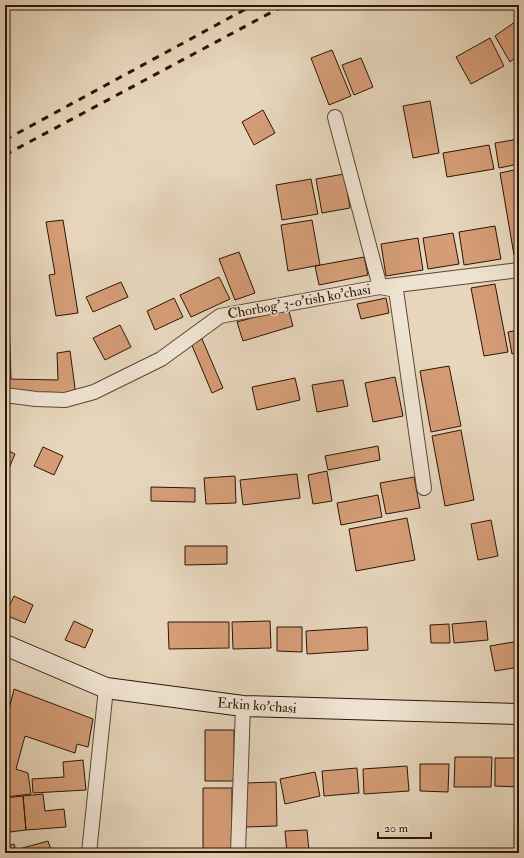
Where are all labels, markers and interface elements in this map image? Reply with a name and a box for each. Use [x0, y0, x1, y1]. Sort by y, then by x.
street label: Chorbog' 3-o'tish ko'chasi [226, 280, 372, 322]
street label: Erkin ko'chasi [217, 694, 297, 717]
scale bar [378, 814, 431, 840]
text: 20 m [384, 821, 409, 836]

